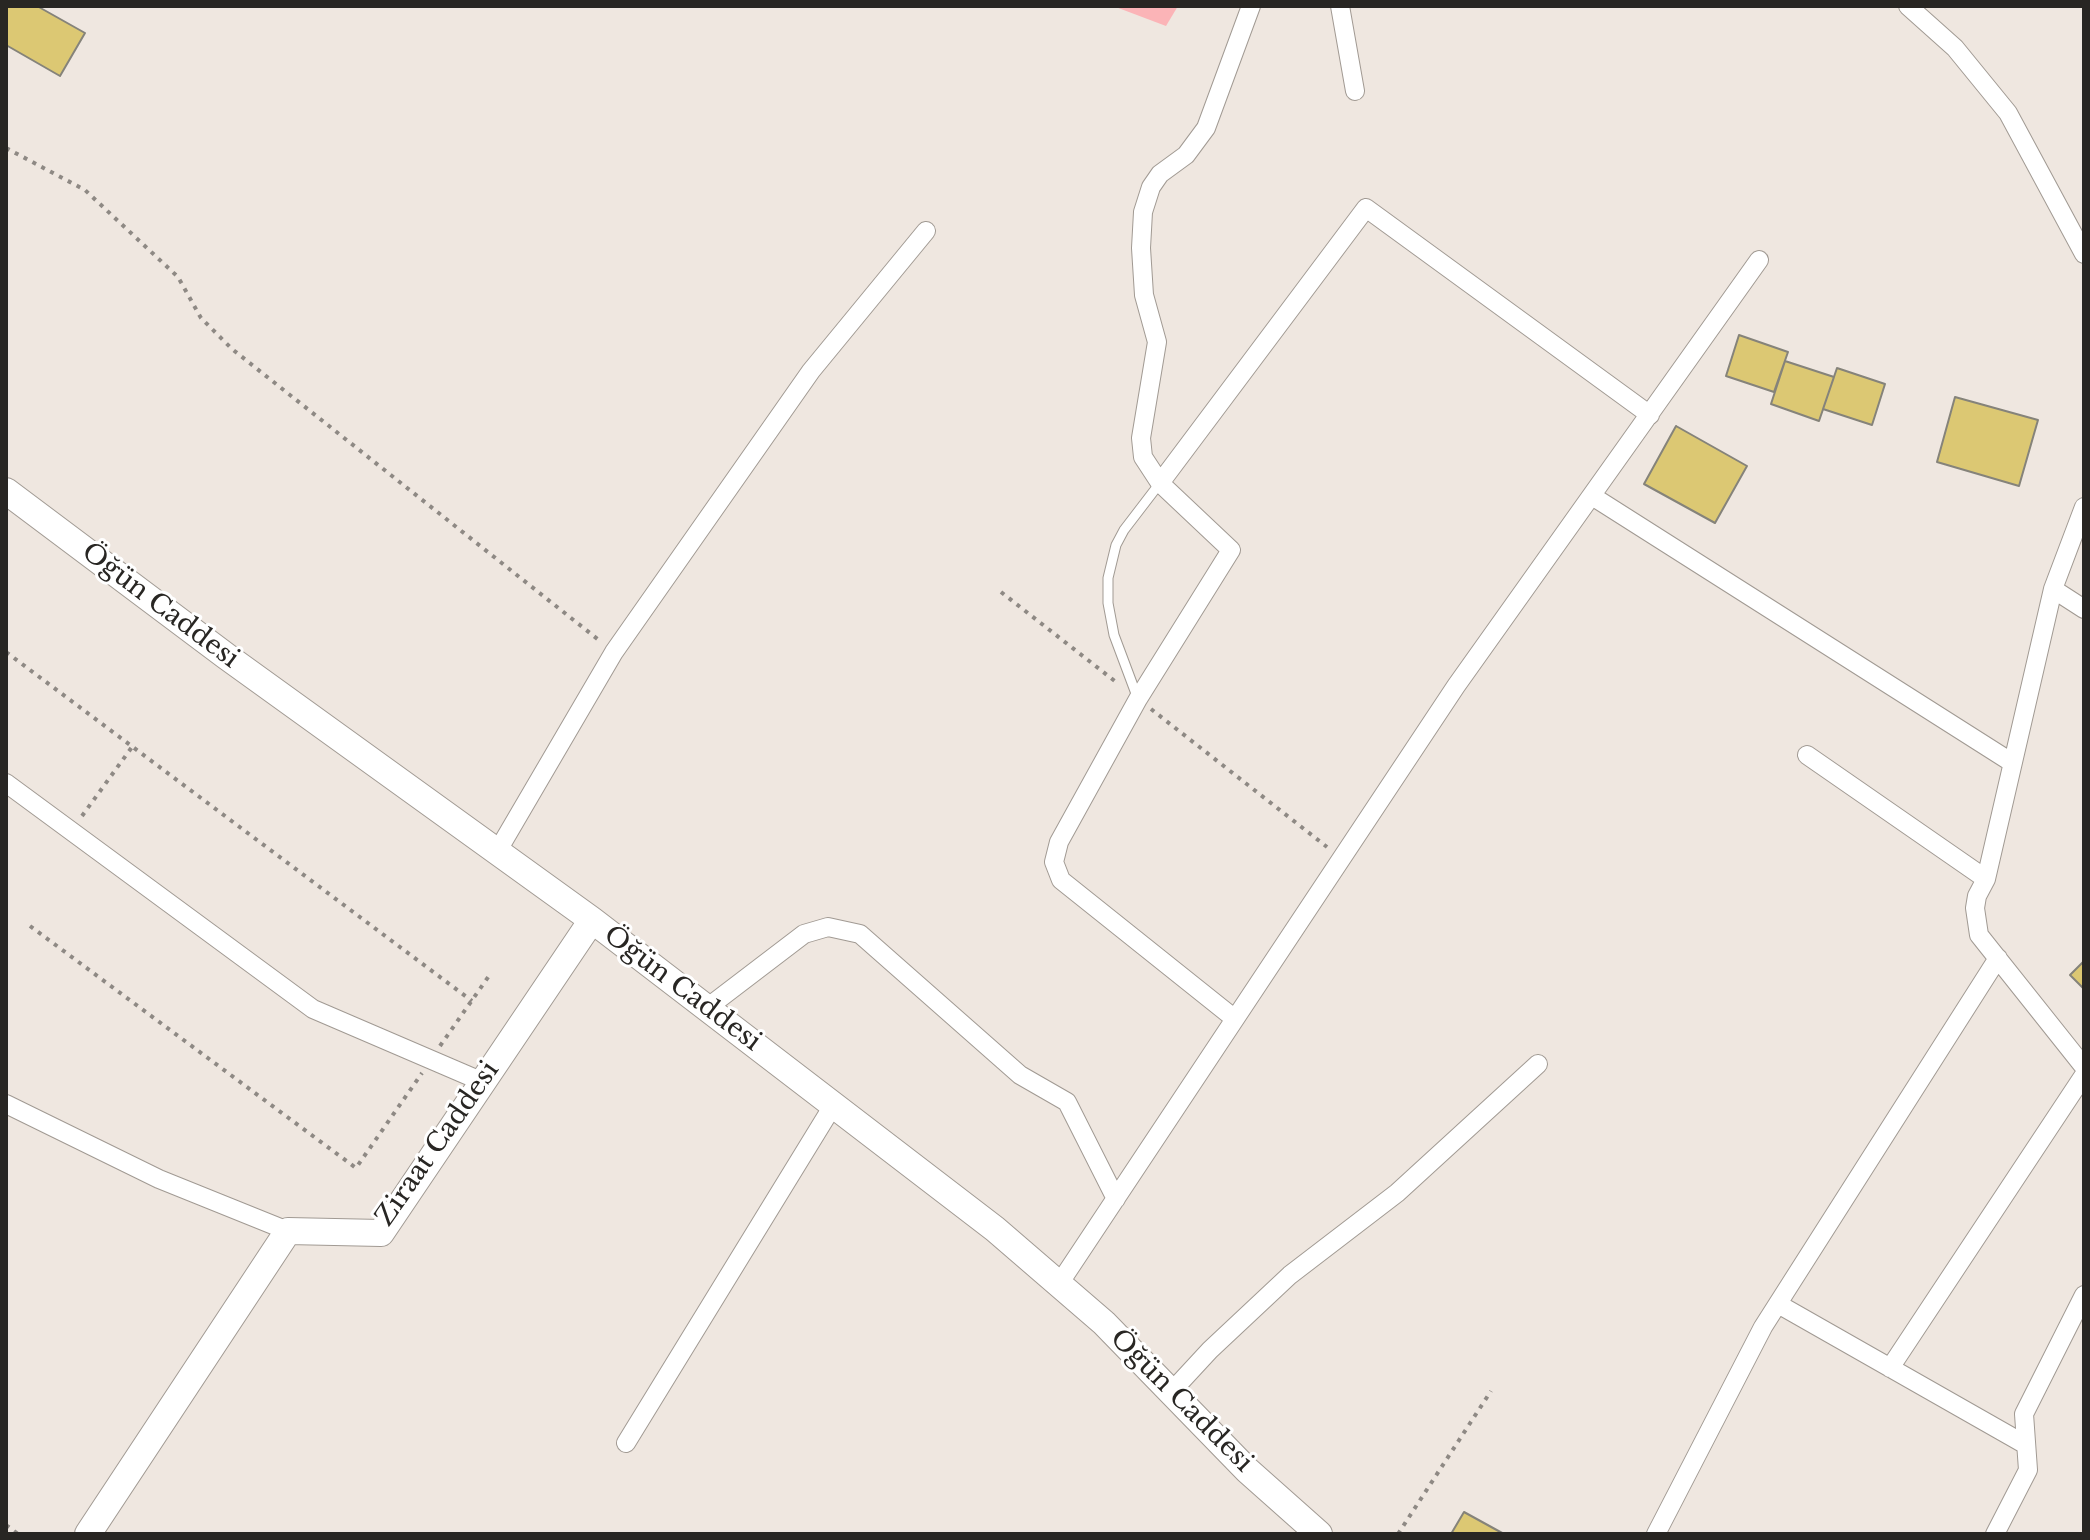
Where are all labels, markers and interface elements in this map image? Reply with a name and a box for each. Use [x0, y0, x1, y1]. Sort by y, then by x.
street label: Öğün Caddesi [75, 537, 245, 675]
street label: Öğün Caddesi [597, 920, 767, 1058]
street label: Ziraat Caddesi [370, 1056, 506, 1232]
street label: Öğün Caddesi [1103, 1323, 1259, 1479]

